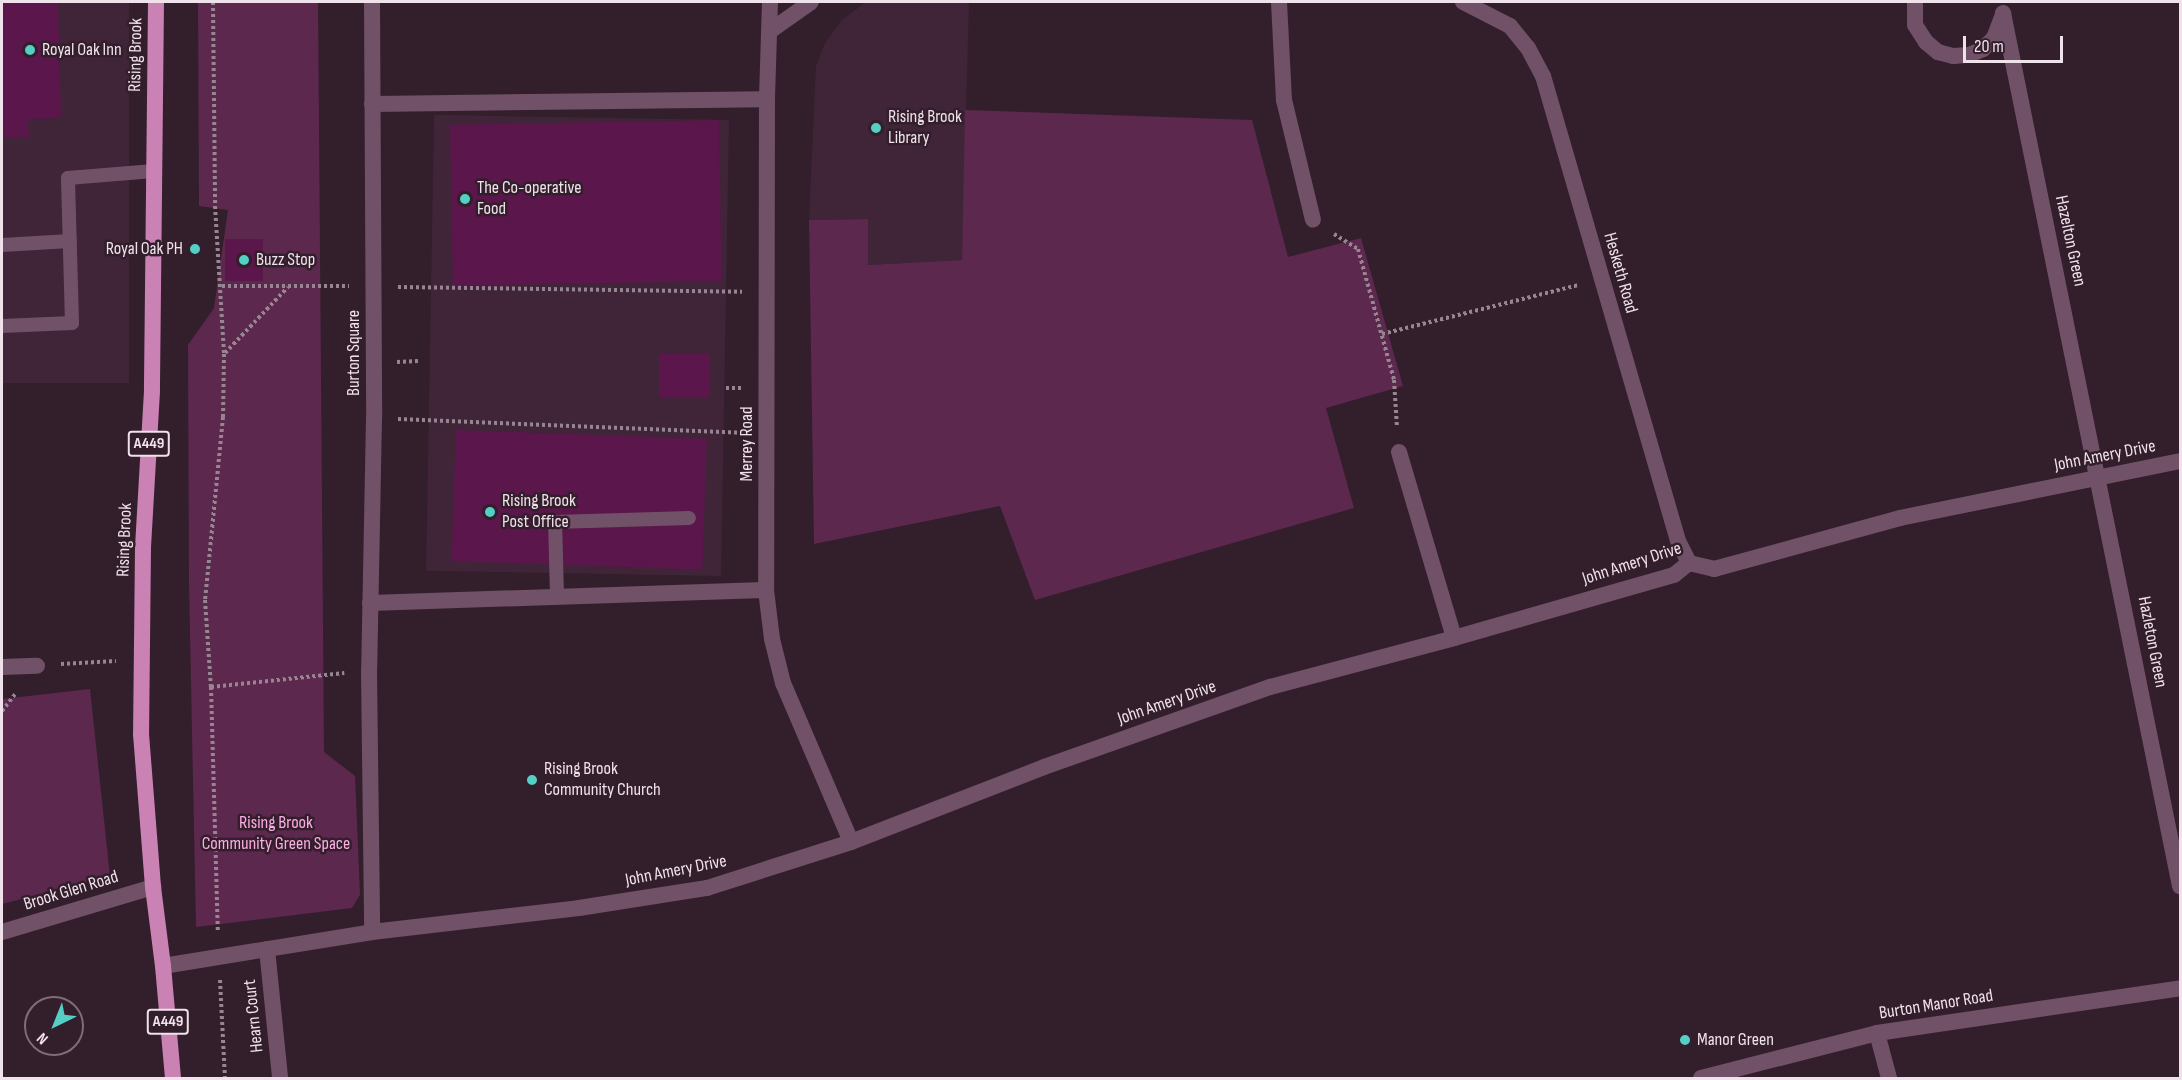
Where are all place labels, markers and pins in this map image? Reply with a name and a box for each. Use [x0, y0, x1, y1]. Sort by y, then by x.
place label: Royal Oak Inn [42, 39, 122, 61]
marker: Royal Oak Inn [23, 43, 37, 57]
place label: Rising Brook Library [888, 107, 962, 150]
marker: Rising Brook Library [869, 121, 883, 135]
place label: The Co-operative Food [477, 178, 581, 220]
marker: The Co-operative Food [458, 192, 472, 206]
place label: Royal Oak PH [106, 238, 183, 260]
marker: Royal Oak PH [188, 242, 202, 256]
place label: Buzz Stop [256, 249, 315, 271]
marker: Buzz Stop [237, 253, 251, 267]
place label: Rising Brook Post Office [502, 491, 576, 534]
marker: Rising Brook Post Office [483, 505, 497, 519]
place label: Rising Brook Community Church [544, 759, 661, 802]
marker: Rising Brook Community Church [525, 773, 539, 787]
place label: Manor Green [1697, 1029, 1774, 1051]
marker: Manor Green [1678, 1033, 1692, 1047]

